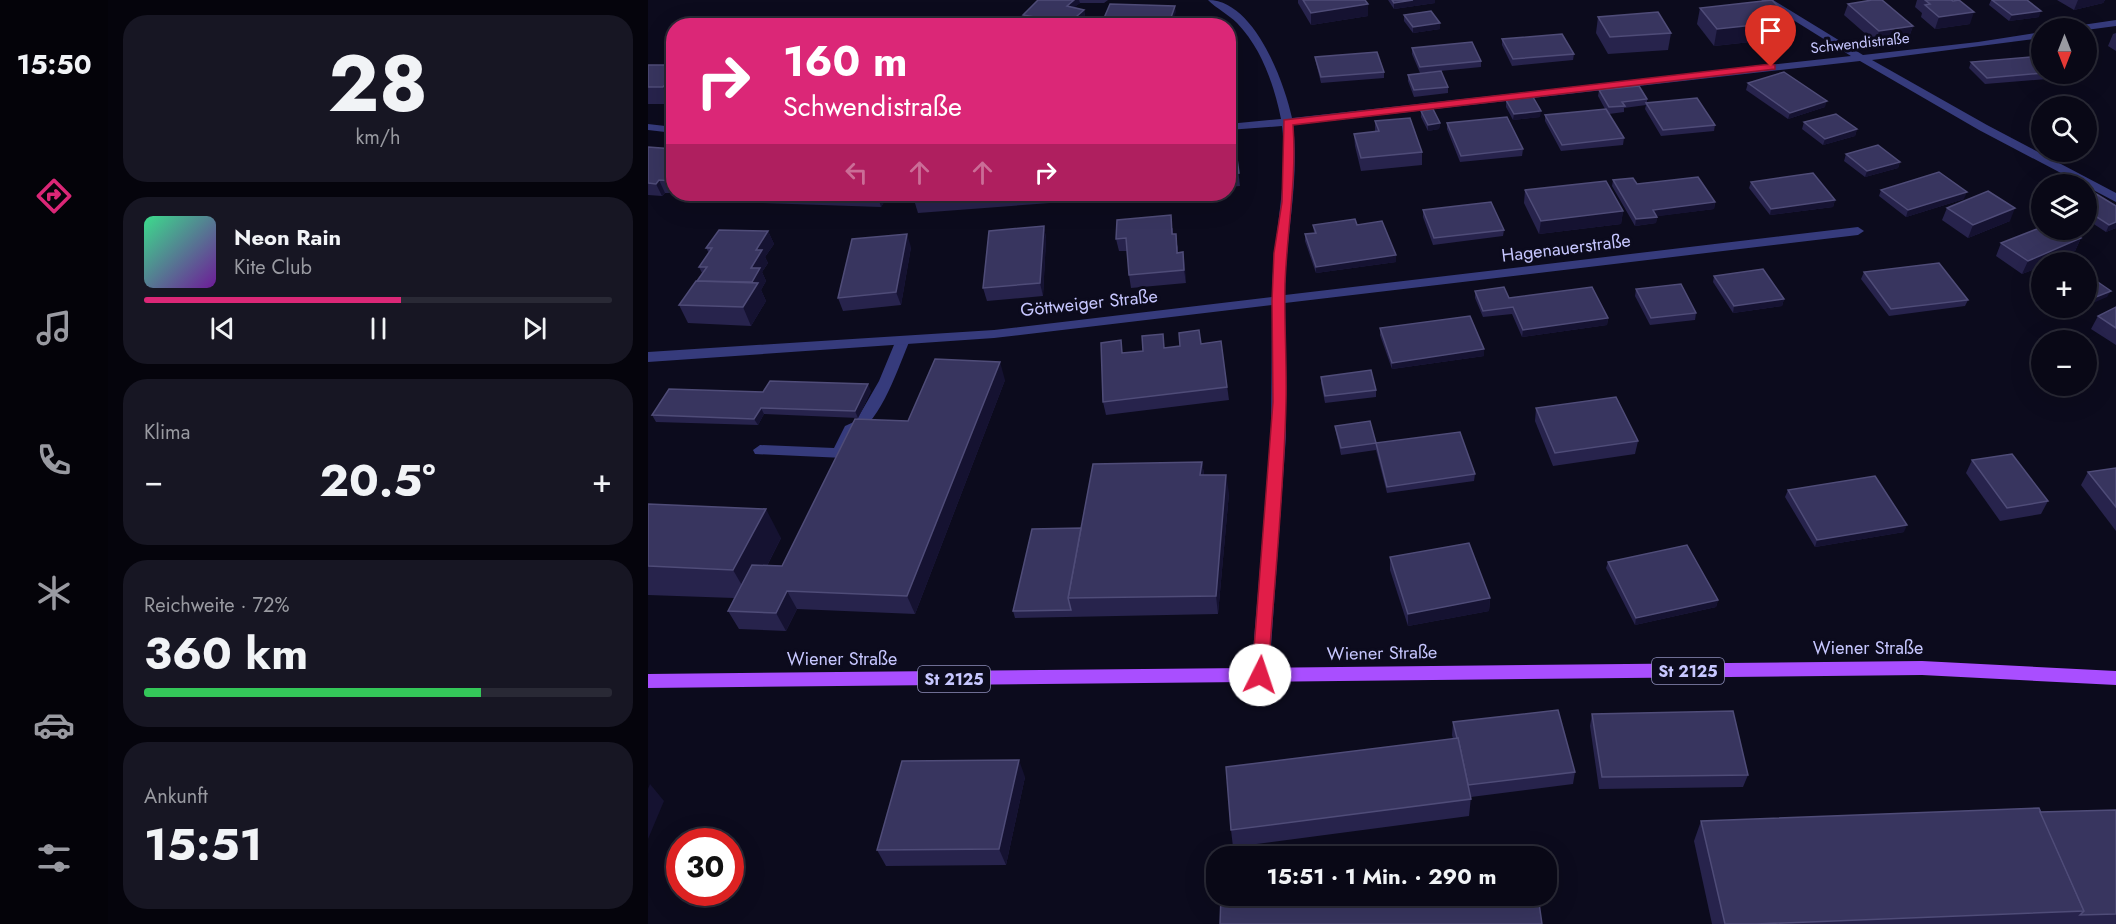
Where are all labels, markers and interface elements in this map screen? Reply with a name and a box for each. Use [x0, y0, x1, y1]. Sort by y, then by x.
pin [1745, 5, 1796, 67]
icon: arrive [1754, 14, 1787, 47]
north arrow [2031, 18, 2097, 84]
map controls [2031, 18, 2097, 396]
street label: Schwendistraße [1809, 27, 1911, 59]
text: 28 [328, 28, 428, 140]
text: 160 m [783, 31, 907, 92]
icon: right [684, 42, 762, 120]
text: 15:50 [16, 45, 92, 84]
text: Schwendistraße [783, 87, 962, 126]
button: search [2031, 96, 2097, 162]
text: km/h [355, 123, 401, 152]
icon: left [840, 156, 873, 189]
icon: ahead [903, 156, 936, 189]
icon: ahead [966, 156, 999, 189]
icon: right [1029, 156, 1062, 189]
button: layers [2031, 174, 2097, 240]
icon: directions [33, 175, 75, 217]
text: Neon Rain [234, 221, 341, 253]
street label: Hagenauerstraße [1500, 227, 1632, 269]
button: + [2031, 252, 2097, 318]
text: Kite Club [234, 253, 312, 282]
street label: Göttweiger Straße [1019, 283, 1159, 323]
icon: music [33, 307, 75, 349]
icon: previous [206, 312, 239, 345]
icon: pause [362, 312, 395, 345]
icon: next [518, 312, 551, 345]
button: − [2031, 330, 2097, 396]
text: Klima [144, 418, 190, 447]
icon: phone [33, 439, 75, 481]
text: 20.5° [319, 448, 436, 513]
text: − [144, 457, 163, 504]
text: + [592, 457, 612, 504]
icon: climate [33, 572, 75, 614]
text: Reichweite · 72% [144, 591, 289, 620]
text: 360 km [144, 621, 308, 686]
street label: Wiener Straße [1813, 635, 1923, 661]
street label: Wiener Straße [1327, 639, 1437, 667]
position arrow [1228, 643, 1292, 707]
street label: Wiener Straße [787, 646, 897, 672]
road number: St 2125 [1652, 658, 1724, 684]
road number: St 2125 [918, 666, 990, 692]
icon: car [33, 704, 75, 746]
text: Ankunft [144, 782, 208, 811]
text: 15:51 [144, 812, 262, 877]
speed limit sign: 30 [666, 828, 744, 906]
icon: filters [33, 837, 75, 879]
text: 15:51 · 1 Min. · 290 m [1267, 860, 1497, 892]

